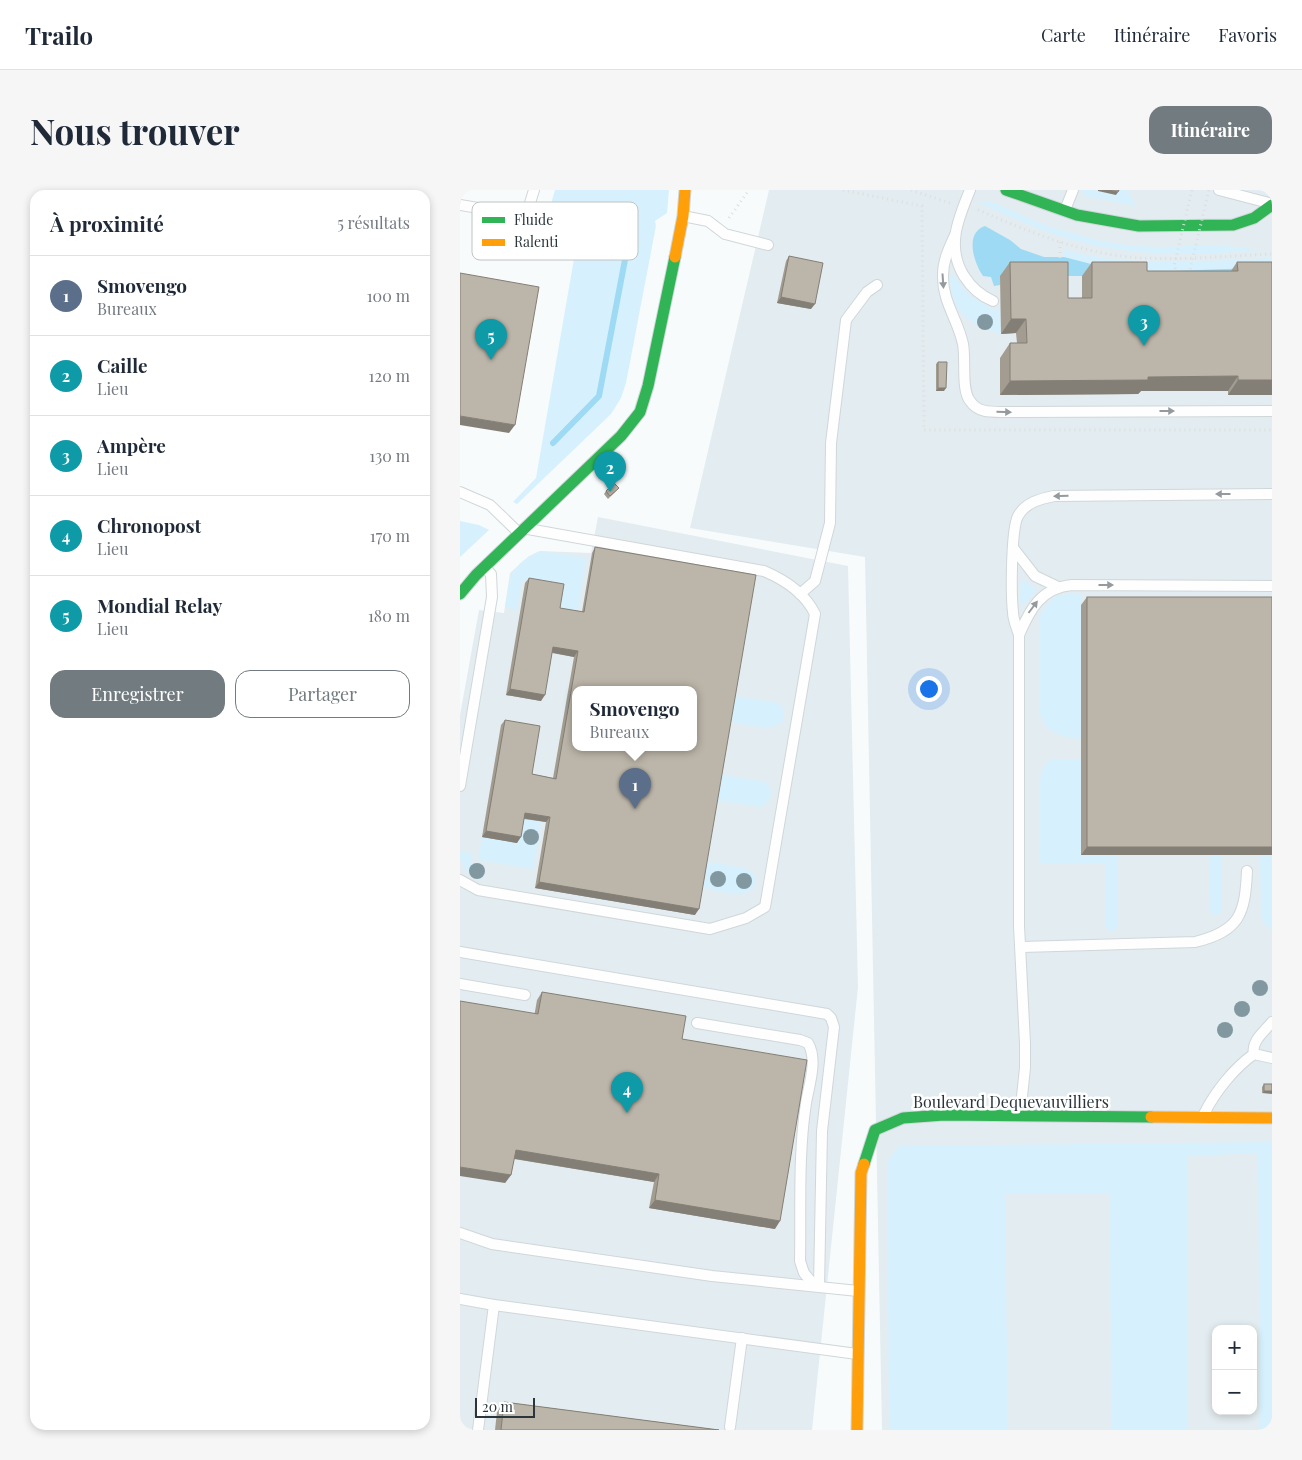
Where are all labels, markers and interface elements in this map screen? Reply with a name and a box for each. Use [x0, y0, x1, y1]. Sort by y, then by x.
text: Trailo [25, 19, 93, 51]
text: Carte [1041, 23, 1086, 47]
text: Itinéraire [1114, 23, 1190, 47]
text: Favoris [1218, 23, 1277, 47]
button: Itinéraire [1149, 106, 1272, 154]
text: Nous trouver [30, 107, 240, 154]
legend [472, 202, 638, 260]
text: À proximité [50, 209, 164, 237]
text: Fluide [514, 210, 553, 229]
text: 5 résultats [337, 212, 410, 233]
text: Ralenti [514, 232, 558, 251]
text: Smovengo [97, 272, 187, 298]
one-way arrow [939, 274, 947, 290]
text: 1 [63, 285, 69, 306]
text: 100 m [367, 285, 410, 306]
text: Bureaux [97, 298, 157, 319]
pin: 3 [1128, 305, 1160, 346]
pin: 5 [475, 319, 507, 360]
text: Caille [97, 352, 148, 378]
text: 2 [62, 365, 70, 386]
text: 120 m [369, 365, 410, 386]
text: Lieu [97, 378, 129, 399]
one-way arrow [1159, 407, 1175, 415]
one-way arrow [996, 408, 1012, 416]
text: Ampère [97, 432, 166, 458]
text: 3 [62, 445, 70, 466]
text: 130 m [369, 445, 410, 466]
pin: 2 [594, 451, 626, 492]
text: Lieu [97, 458, 129, 479]
one-way arrow [1215, 490, 1231, 498]
one-way arrow [1053, 492, 1069, 500]
text: Chronopost [97, 512, 201, 538]
text: 4 [62, 525, 70, 546]
text: 170 m [370, 525, 410, 546]
text: Lieu [97, 538, 129, 559]
one-way arrow [1099, 582, 1115, 590]
text: Mondial Relay [97, 592, 222, 618]
one-way arrow [1028, 600, 1038, 613]
text: 5 [62, 605, 70, 626]
text: 180 m [368, 605, 410, 626]
text: Lieu [97, 618, 129, 639]
button: Enregistrer [50, 670, 225, 718]
button: Partager [235, 670, 410, 718]
your location [916, 676, 942, 702]
popup [572, 686, 697, 751]
text: Smovengo [589, 695, 680, 721]
text: Bureaux [589, 721, 649, 742]
pin: 1 [619, 768, 651, 809]
pin: 4 [611, 1072, 643, 1113]
street label: Boulevard Dequevauvilliers [913, 1091, 1109, 1112]
map controls [1212, 1325, 1257, 1415]
button: + [1212, 1325, 1257, 1370]
button: − [1212, 1370, 1257, 1415]
scale bar [475, 1395, 535, 1418]
text: 20 m [482, 1397, 513, 1416]

